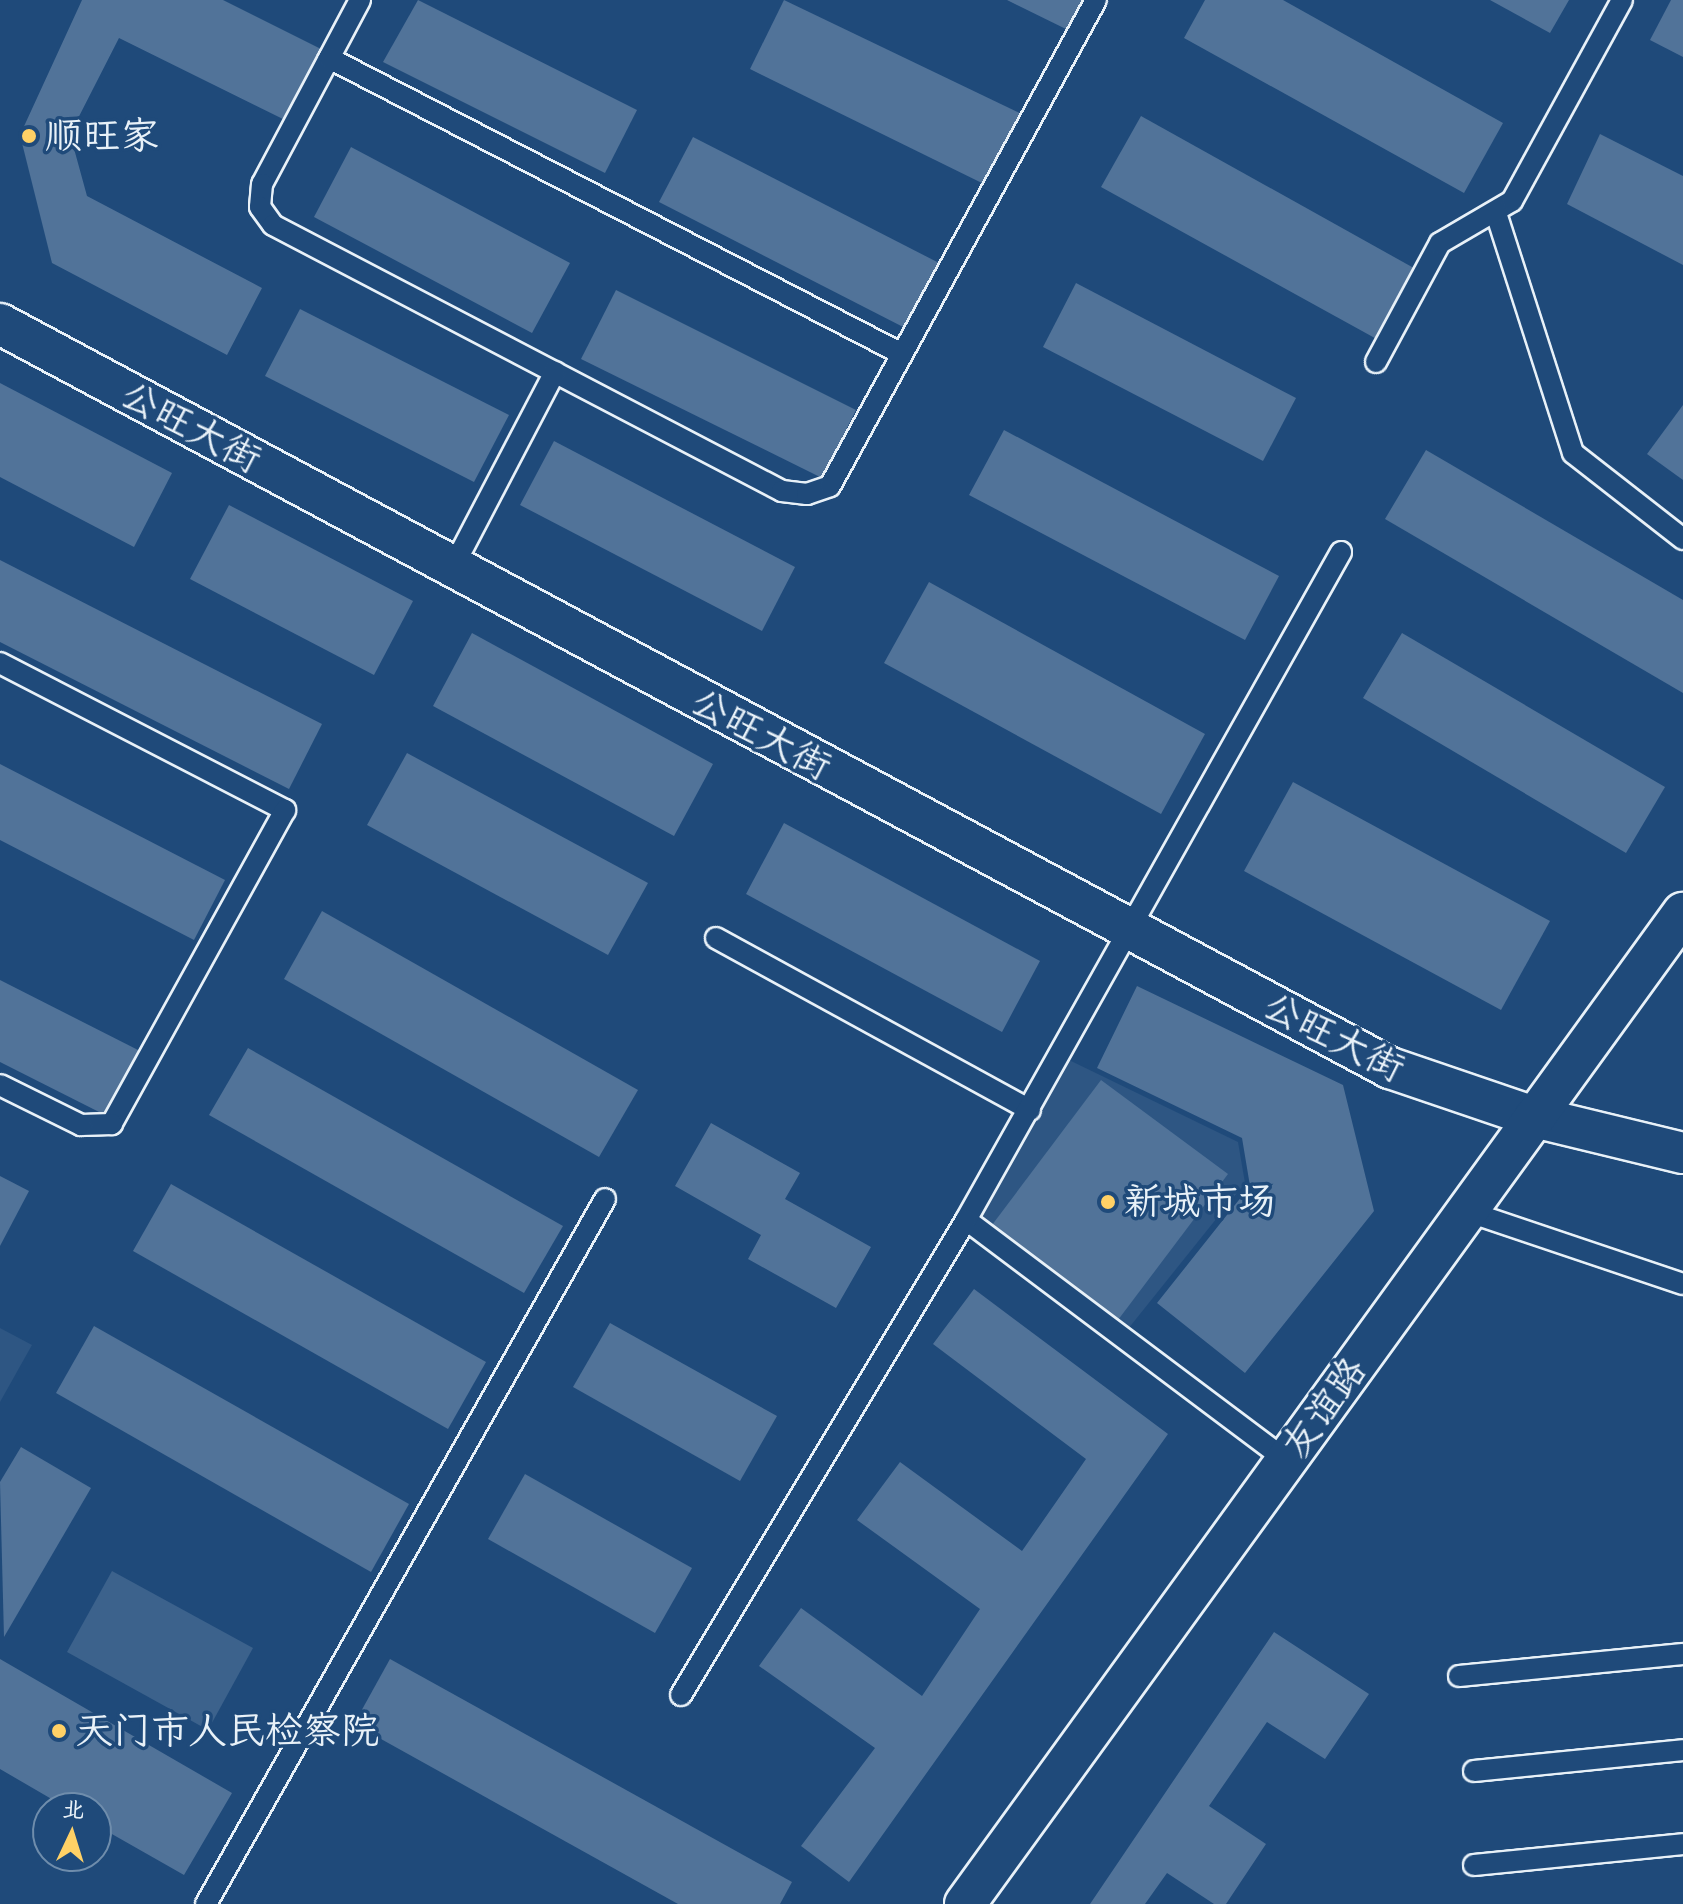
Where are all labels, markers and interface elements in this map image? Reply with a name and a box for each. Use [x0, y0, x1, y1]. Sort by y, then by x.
place label: 顺旺家 [45, 113, 159, 159]
marker: 顺旺家 [20, 127, 38, 145]
street label: 公旺大街 [113, 371, 269, 483]
street label: 公旺大街 [683, 678, 839, 790]
street label: 公旺大街 [1256, 982, 1412, 1092]
place label: 新城市场 [1124, 1179, 1276, 1225]
marker: 新城市场 [1099, 1193, 1117, 1211]
street label: 友谊路 [1272, 1348, 1376, 1468]
place label: 天门市人民检察院 [75, 1708, 379, 1754]
marker: 天门市人民检察院 [50, 1722, 68, 1740]
north arrow [32, 1792, 112, 1872]
text: 北 [62, 1795, 85, 1825]

